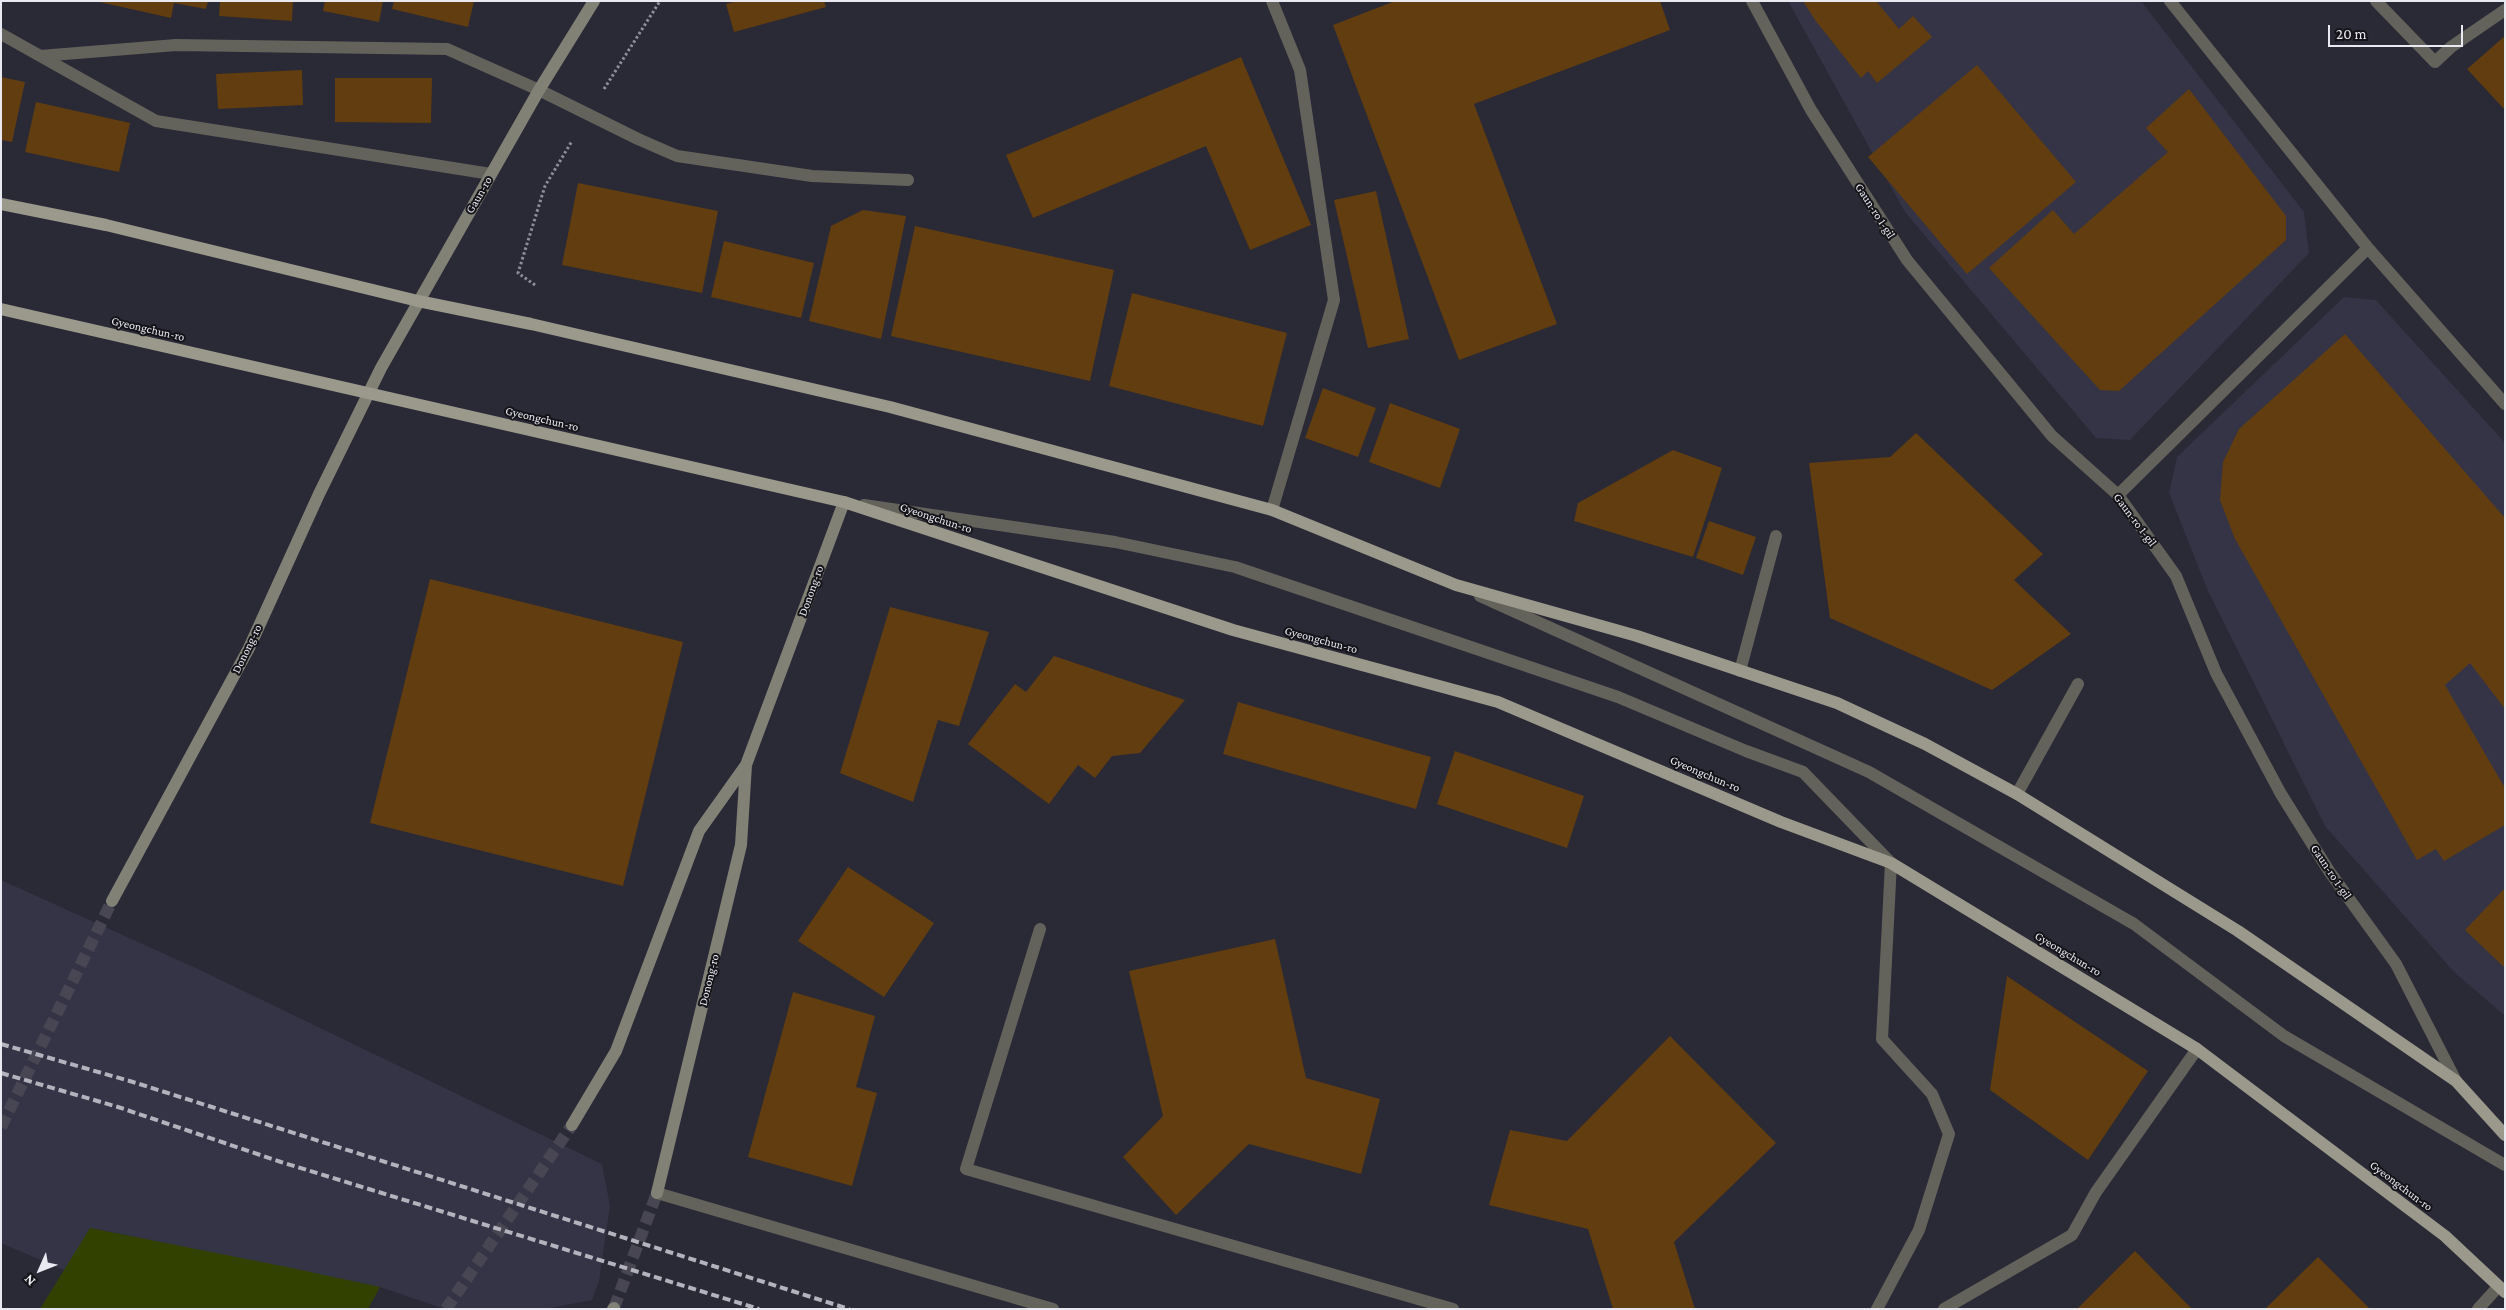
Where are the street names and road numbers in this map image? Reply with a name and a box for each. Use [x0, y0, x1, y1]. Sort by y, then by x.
street label: Gaun-ro [463, 174, 495, 216]
street label: Gaun-ro 1-gil [1852, 181, 1898, 241]
street label: Gyeongchun-ro [110, 314, 186, 344]
street label: Gyeongchun-ro [504, 404, 580, 434]
street label: Gaun-ro 1-gil [2110, 491, 2160, 549]
street label: Gyeongchun-ro [898, 500, 974, 536]
street label: Donong-ro [795, 564, 827, 618]
street label: Donong-ro [229, 622, 265, 676]
street label: Gyeongchun-ro [1283, 623, 1359, 657]
street label: Gyeongchun-ro [1668, 753, 1742, 795]
street label: Gaun-ro 1-gil [2307, 842, 2355, 902]
street label: Gyeongchun-ro [2032, 929, 2104, 979]
street label: Donong-ro [696, 953, 722, 1007]
street label: Gyeongchun-ro [2367, 1158, 2435, 1214]

